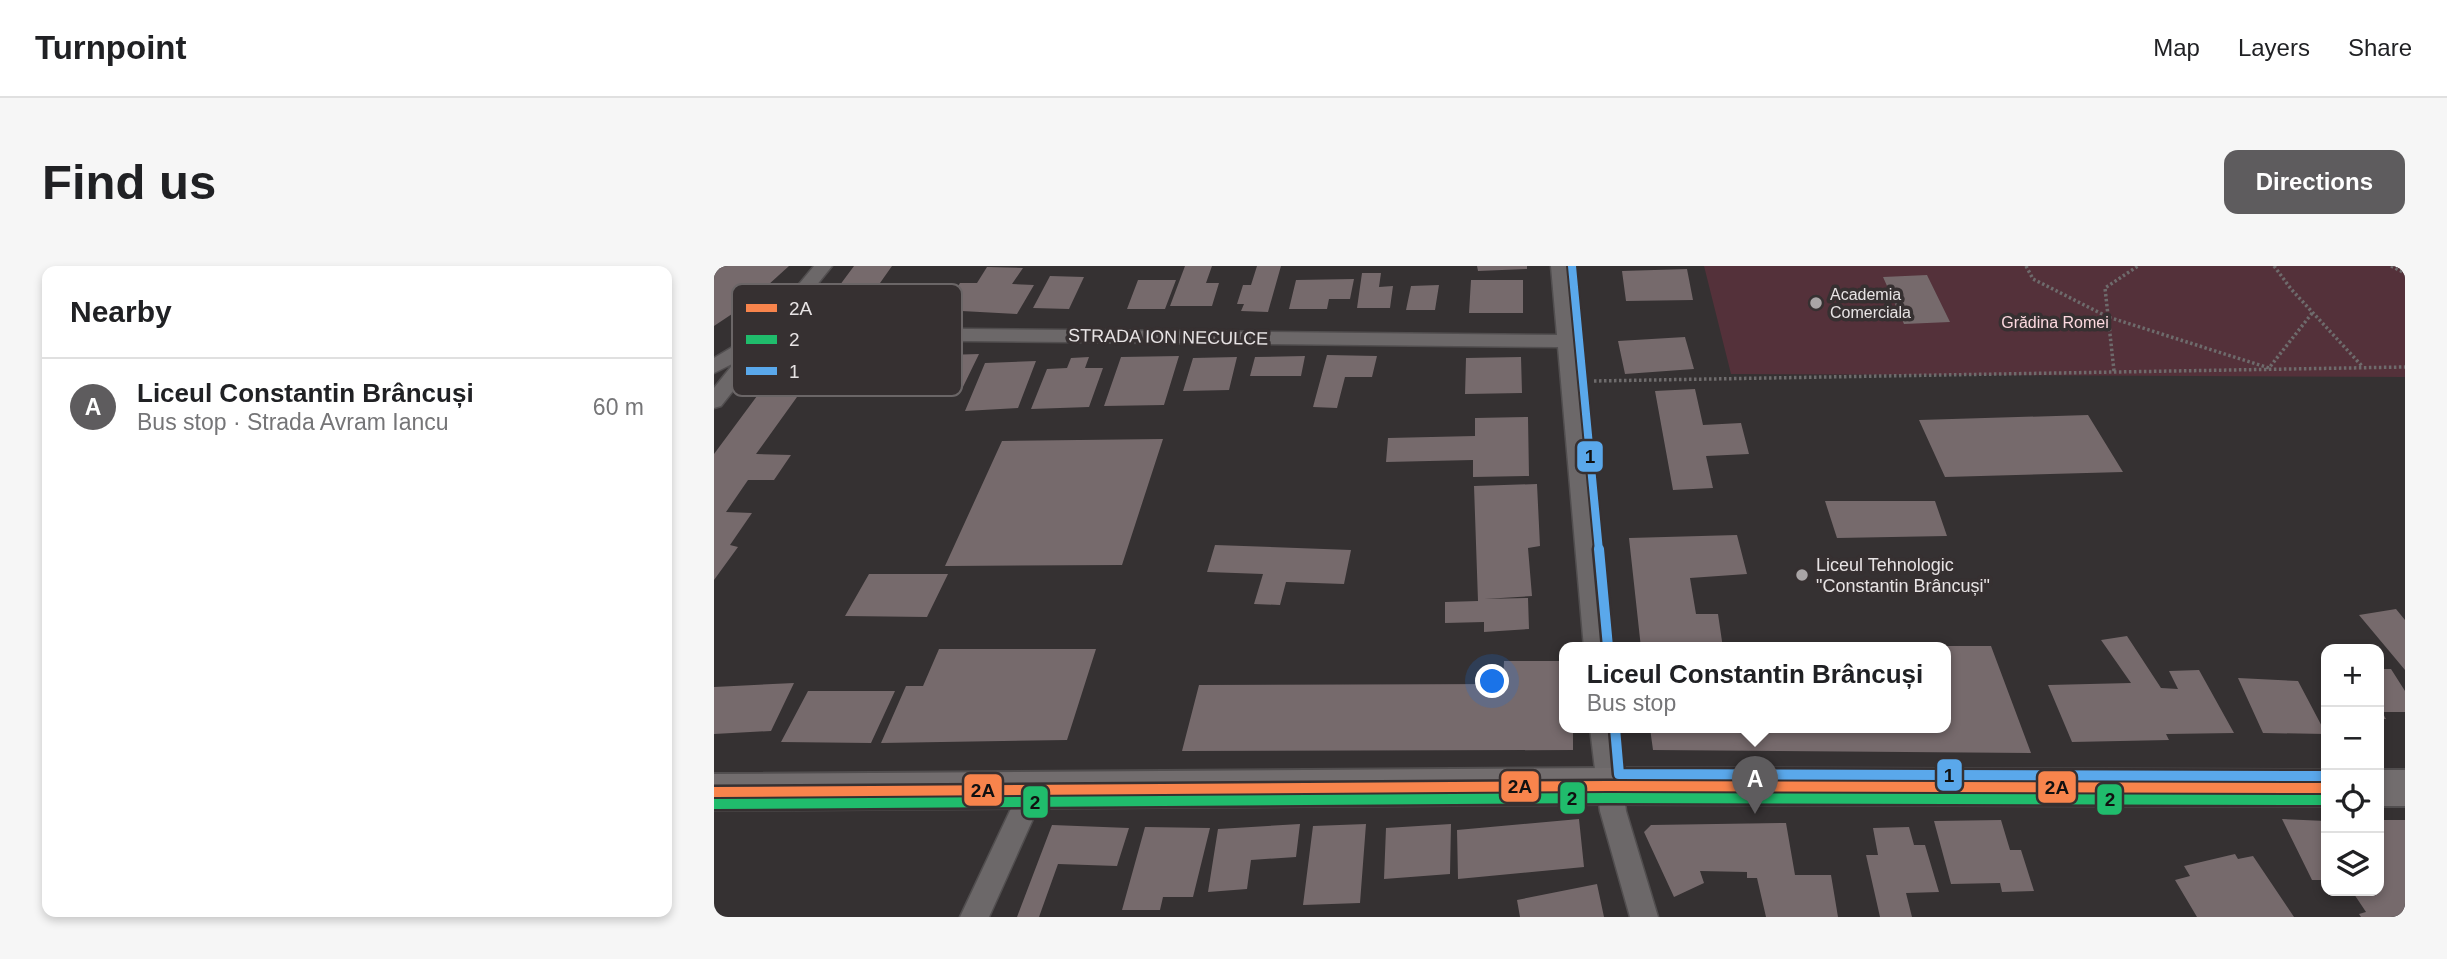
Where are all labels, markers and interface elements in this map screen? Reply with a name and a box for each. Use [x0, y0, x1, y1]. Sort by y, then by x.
text: Turnpoint [35, 29, 187, 66]
text: Map [2153, 34, 2200, 61]
text: Layers [2238, 34, 2310, 61]
text: Share [2348, 34, 2412, 61]
button: Directions [2224, 150, 2405, 214]
text: Find us [42, 155, 216, 209]
legend [732, 284, 962, 396]
place label: Academia Comerciala [1830, 286, 1911, 321]
text: Nearby [70, 295, 172, 328]
marker: Academia Comerciala [1808, 295, 1824, 311]
text: 2A [789, 298, 813, 319]
park label: Grădina Romei [2001, 314, 2109, 331]
street label: STRADA ION NECULCE [1068, 325, 1268, 349]
text: 2 [789, 329, 800, 350]
text: 1 [789, 361, 800, 382]
text: Liceul Constantin Brâncuși [137, 378, 474, 408]
text: A [85, 394, 101, 420]
text: 60 m [593, 394, 644, 420]
text: Bus stop · Strada Avram Iancu [137, 409, 449, 435]
line badge: 1 [1576, 440, 1604, 473]
text: 1 [1585, 446, 1596, 467]
place label: Liceul Tehnologic "Constantin Brâncuși" [1816, 555, 1990, 596]
marker: Liceul Tehnologic "Constantin Brâncuși" [1794, 567, 1810, 583]
popup [1559, 642, 1951, 733]
map controls [2321, 644, 2384, 896]
button: + [2321, 644, 2384, 707]
text: Liceul Constantin Brâncuși [1587, 659, 1923, 689]
your location [1475, 664, 1509, 698]
text: Bus stop [1587, 690, 1676, 716]
button: − [2321, 707, 2384, 770]
pin: A [1732, 756, 1778, 814]
line badge: 1 [1936, 758, 1963, 792]
text: 1 [1944, 765, 1955, 786]
line badge: 2A [1500, 770, 1540, 803]
line badge: 2A [2037, 770, 2077, 804]
button: locate [2321, 770, 2384, 833]
line badge: 2A [963, 773, 1003, 807]
text: 2A [1508, 776, 1532, 797]
text: 2A [2045, 777, 2069, 798]
text: 2A [971, 780, 995, 801]
line badge: 2 [1559, 781, 1586, 815]
line badge: 2 [2096, 783, 2123, 816]
line badge: 2 [1022, 785, 1049, 819]
text: 2 [1567, 788, 1577, 809]
text: 2 [2105, 789, 2115, 810]
text: 2 [1030, 792, 1040, 813]
button: layers [2321, 833, 2384, 896]

